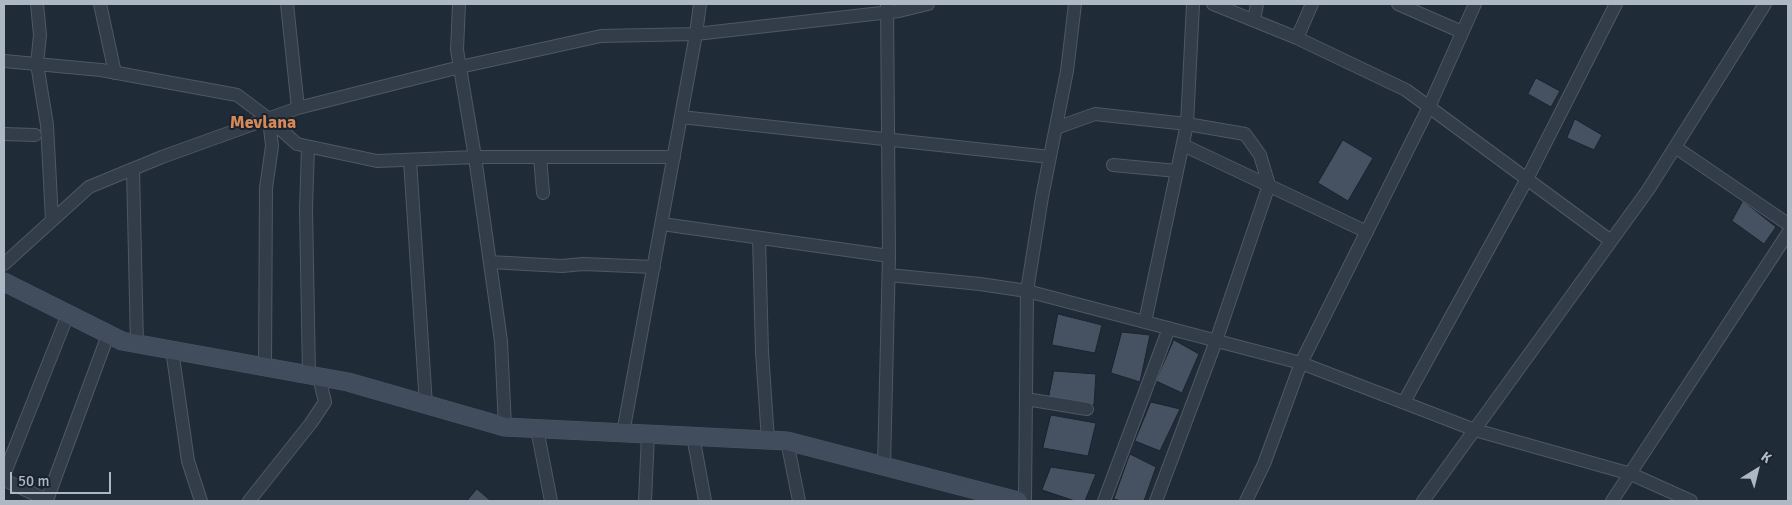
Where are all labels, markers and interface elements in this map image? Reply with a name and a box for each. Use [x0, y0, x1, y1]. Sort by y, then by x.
district label: Mevlana [230, 112, 296, 134]
north arrow [1732, 445, 1782, 495]
text: K [1758, 448, 1775, 467]
scale bar [12, 462, 114, 494]
text: 50 m [18, 472, 49, 490]

